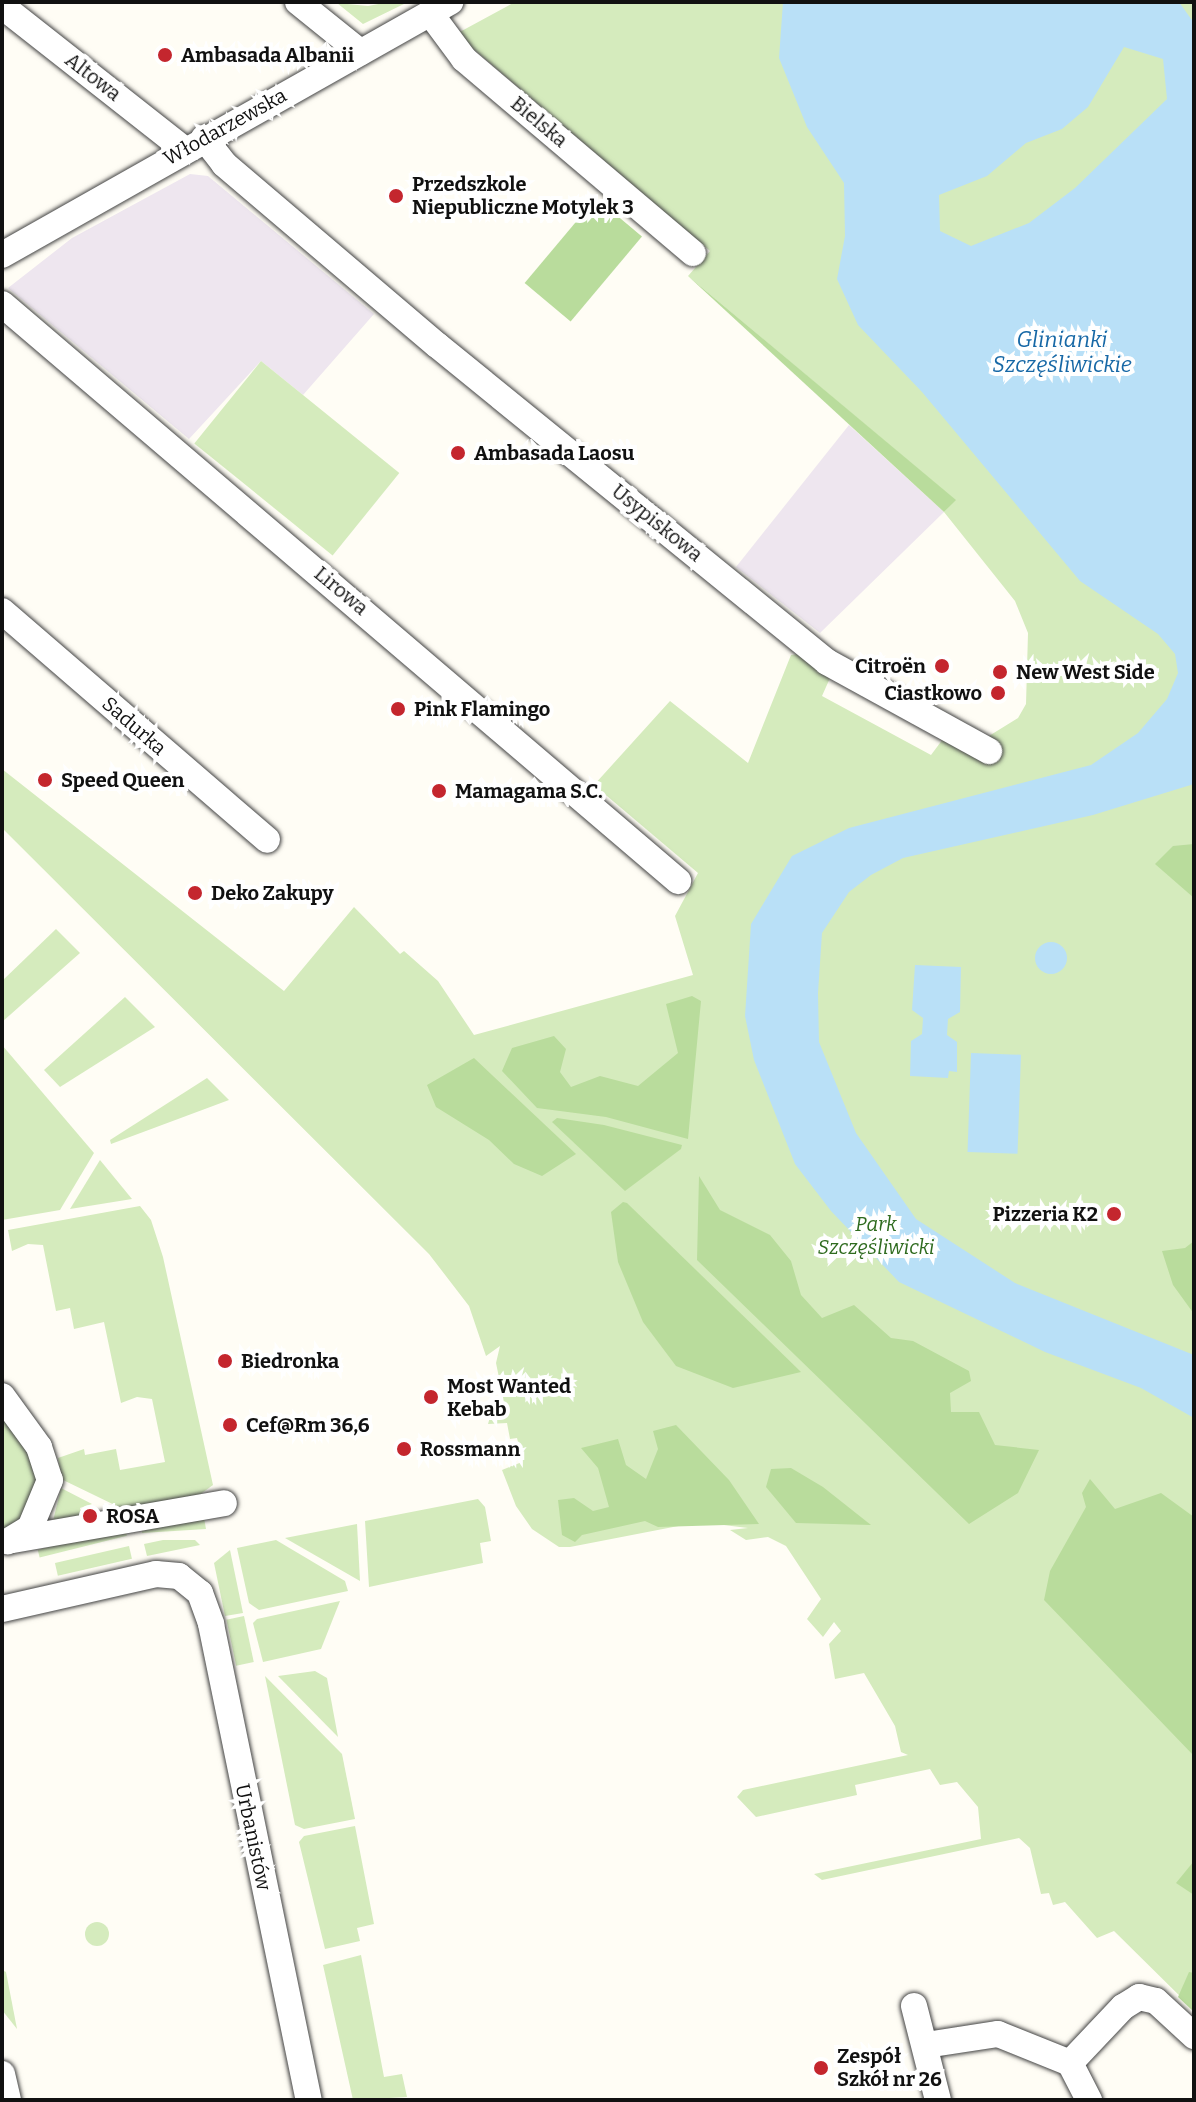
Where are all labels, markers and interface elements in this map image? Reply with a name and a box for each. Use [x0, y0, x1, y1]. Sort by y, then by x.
place label: Ambasada Albanii [181, 43, 354, 67]
marker: Ambasada Albanii [156, 46, 174, 64]
street label: Altowa [60, 48, 126, 106]
street label: Włodarzewska [159, 83, 291, 171]
street label: Bielska [506, 91, 572, 153]
place label: Przedszkole Niepubliczne Motylek 3 [412, 172, 634, 219]
marker: Przedszkole Niepubliczne Motylek 3 [387, 187, 405, 205]
water label: Glinianki Szczęśliwickie [992, 326, 1132, 378]
place label: Ambasada Laosu [474, 441, 634, 465]
marker: Ambasada Laosu [449, 444, 467, 462]
street label: Usypiskowa [607, 479, 707, 567]
street label: Lirowa [309, 562, 373, 620]
place label: Citroën [855, 654, 926, 678]
marker: Citroën [933, 657, 951, 675]
place label: New West Side [1016, 660, 1155, 684]
marker: New West Side [991, 663, 1009, 681]
place label: Ciastkowo [884, 681, 982, 705]
marker: Ciastkowo [989, 684, 1007, 702]
street label: Sadurka [97, 692, 171, 760]
place label: Pink Flamingo [414, 697, 550, 721]
marker: Pink Flamingo [389, 700, 407, 718]
place label: Speed Queen [61, 768, 184, 792]
marker: Speed Queen [36, 771, 54, 789]
place label: Mamagama S.C. [455, 779, 603, 803]
marker: Mamagama S.C. [430, 782, 448, 800]
place label: Deko Zakupy [211, 881, 334, 905]
marker: Deko Zakupy [186, 884, 204, 902]
place label: Pizzeria K2 [992, 1202, 1098, 1226]
marker: Pizzeria K2 [1105, 1205, 1123, 1223]
park label: Park Szczęśliwicki [818, 1213, 934, 1260]
place label: Biedronka [241, 1349, 339, 1373]
marker: Biedronka [216, 1352, 234, 1370]
place label: Most Wanted Kebab [447, 1374, 571, 1421]
marker: Most Wanted Kebab [422, 1388, 440, 1406]
place label: Cef@Rm 36,6 [246, 1413, 369, 1437]
marker: Cef@Rm 36,6 [221, 1416, 239, 1434]
place label: Rossmann [420, 1437, 520, 1461]
marker: Rossmann [395, 1440, 413, 1458]
place label: ROSA [106, 1504, 159, 1528]
marker: ROSA [81, 1507, 99, 1525]
street label: Urbanistów [230, 1782, 276, 1892]
place label: Zespół Szkół nr 26 [837, 2044, 942, 2091]
marker: Zespół Szkół nr 26 [812, 2059, 830, 2077]

